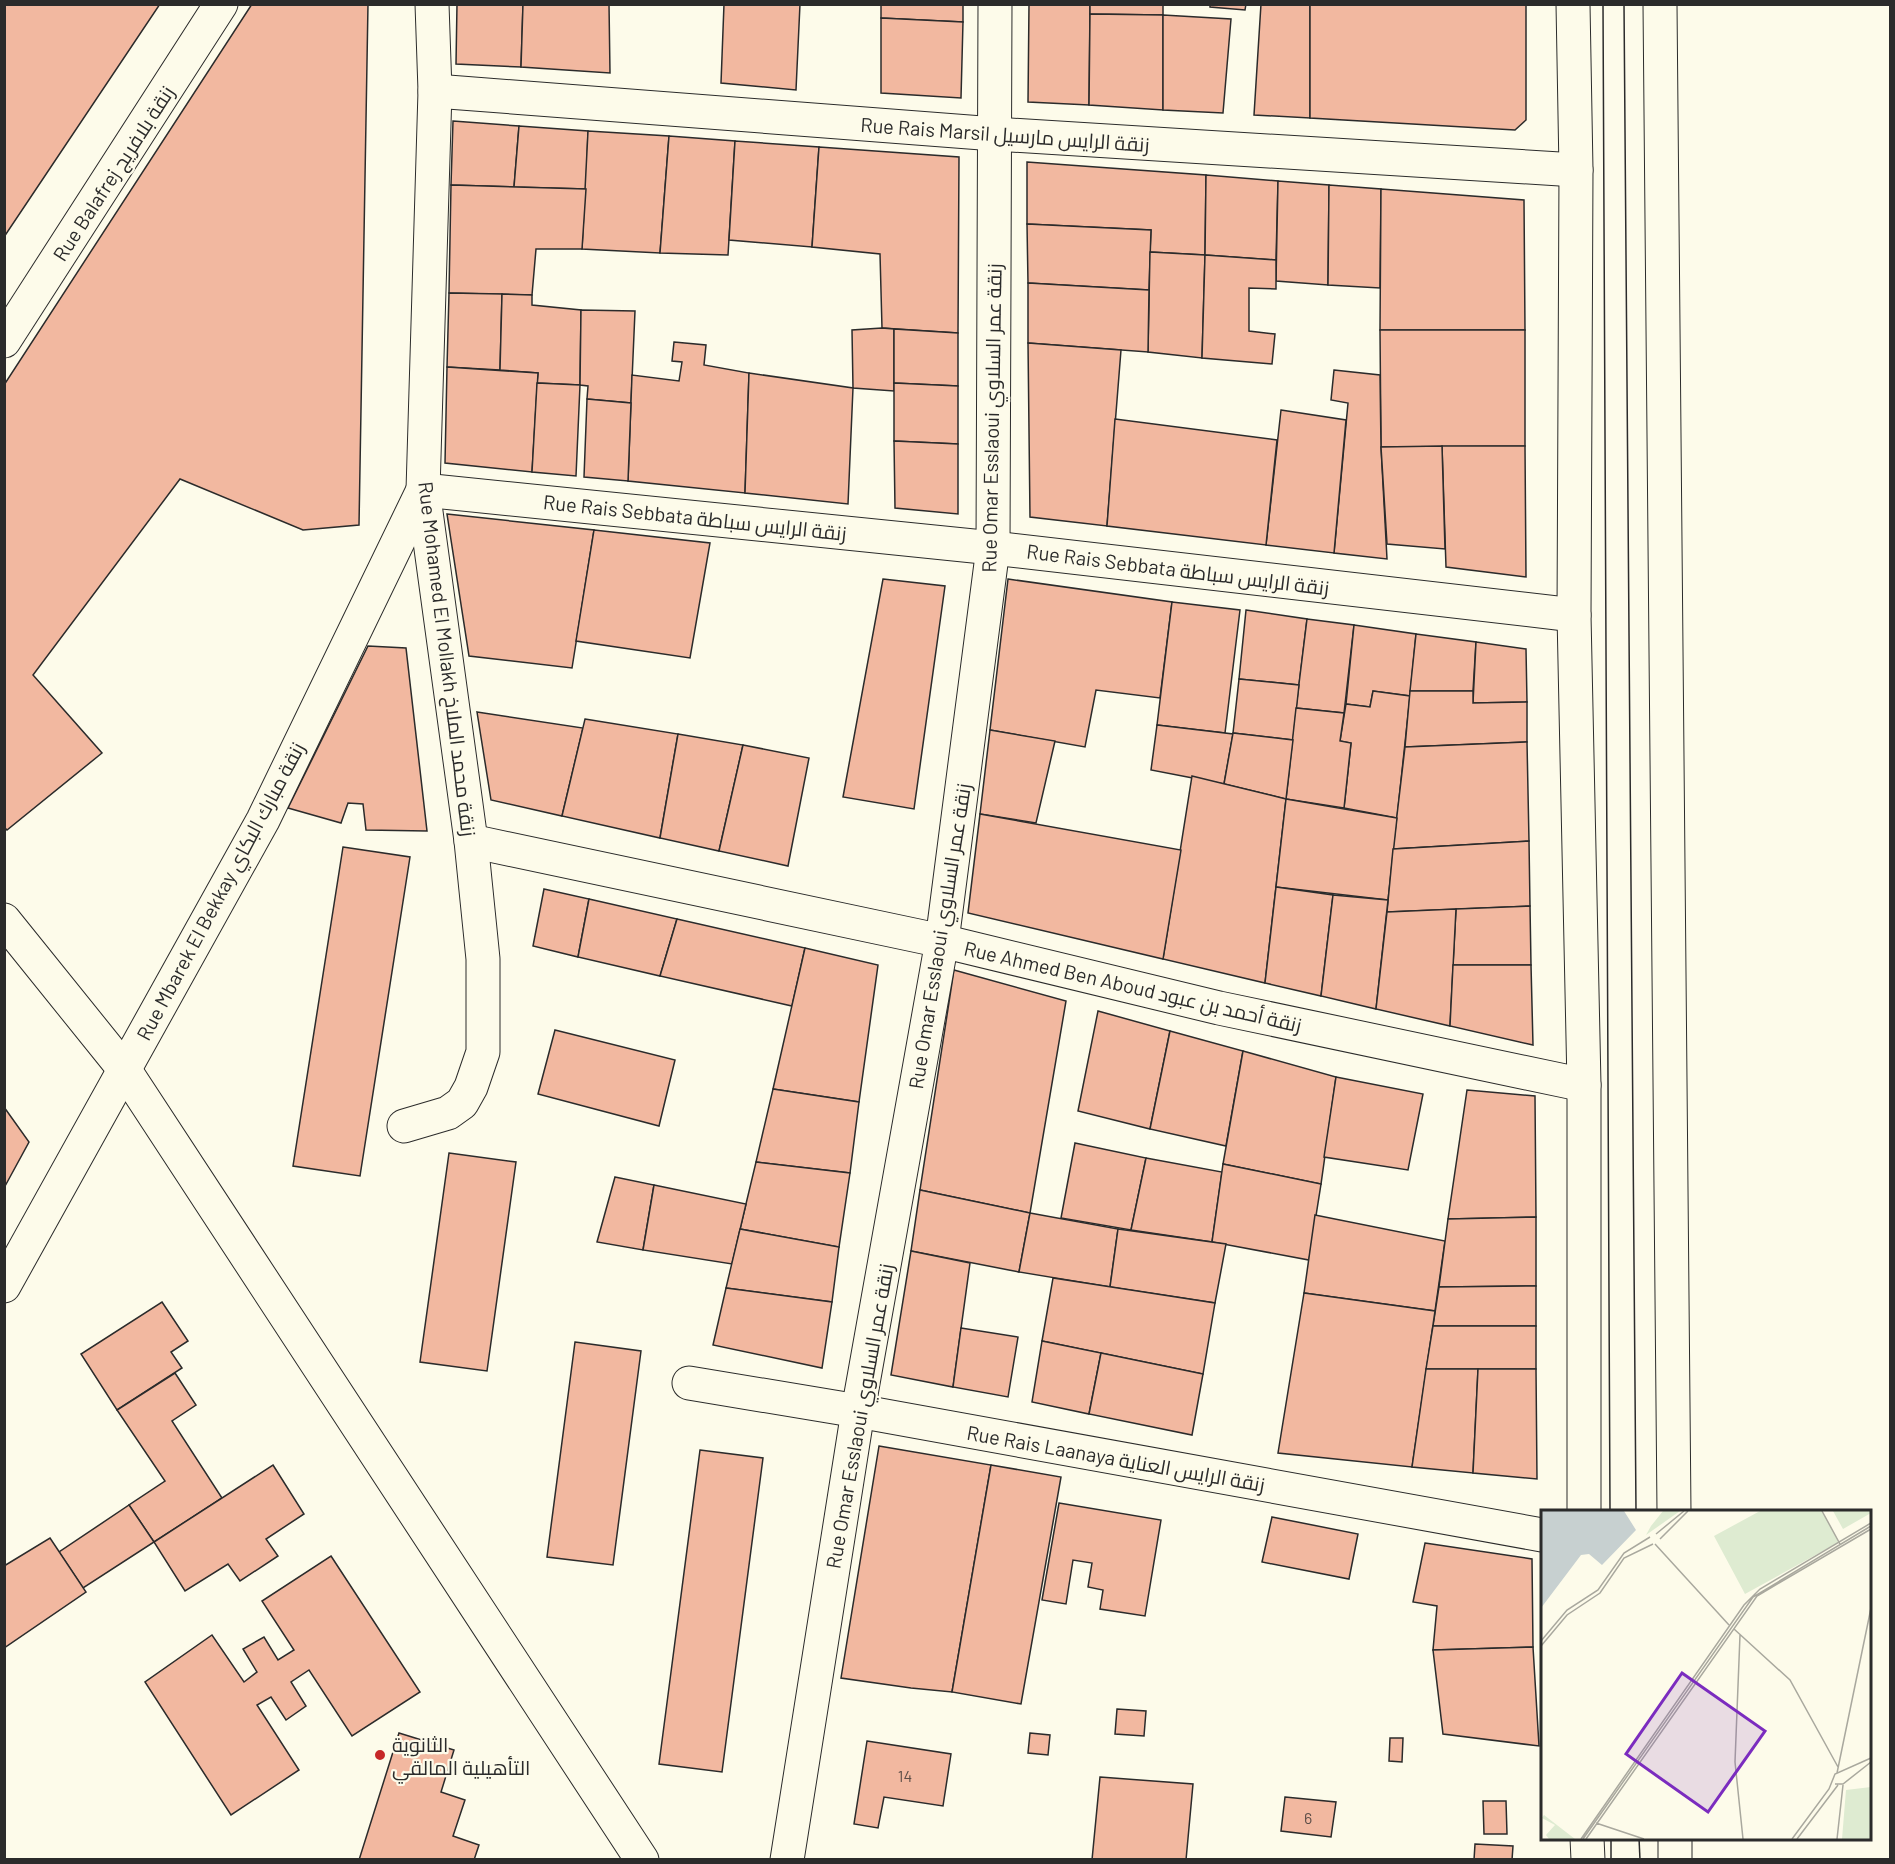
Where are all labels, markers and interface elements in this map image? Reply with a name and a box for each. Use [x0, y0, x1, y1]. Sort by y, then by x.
street label: Rue Balafrej زنقة بلافريج [47, 81, 181, 267]
street label: Rue Rais Marsil زنقة الرايس مارسيل [859, 112, 1150, 158]
street label: Rue Omar Esslaoui زنقة عمر السلاوي [976, 263, 1011, 573]
street label: Rue Mohamed El Mollakh زنقة محمد الملاخ [411, 480, 482, 838]
street label: Rue Rais Sebbata زنقة الرايس سباطة [542, 489, 848, 547]
street label: Rue Rais Sebbata زنقة الرايس سباطة [1025, 539, 1331, 601]
street label: Rue Mbarek El Bekkay زنقة مبارك البكاي [131, 738, 313, 1047]
street label: Rue Omar Esslaoui زنقة عمر السلاوي [903, 781, 980, 1091]
street label: Rue Ahmed Ben Aboud زنقة أحمد بن عبود [961, 935, 1304, 1039]
street label: Rue Omar Esslaoui زنقة عمر السلاوي [820, 1262, 903, 1571]
street label: Rue Rais Laanaya زنقة الرايس العناية [965, 1420, 1267, 1498]
inset map [1541, 1510, 1871, 1840]
place label: الثانوية التأهيلية المالقي [392, 1732, 530, 1784]
marker: الثانوية التأهيلية المالقي [373, 1748, 387, 1762]
house number: 14 [898, 1766, 912, 1785]
house number: 6 [1304, 1808, 1312, 1827]

